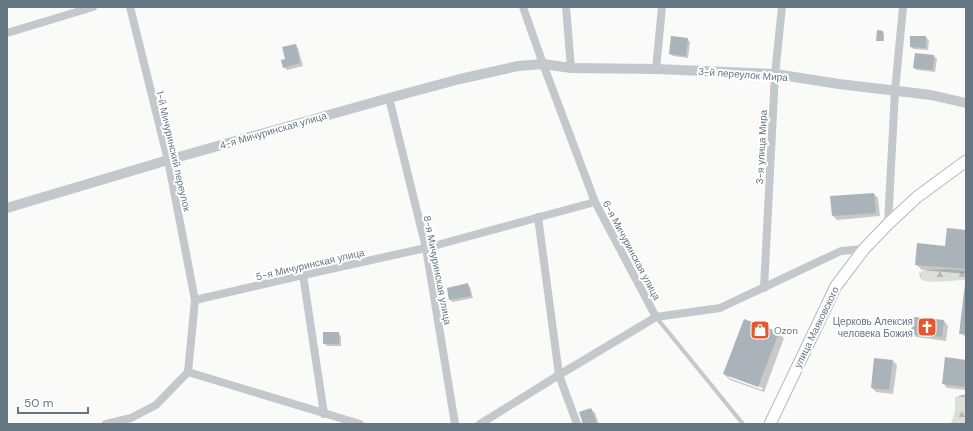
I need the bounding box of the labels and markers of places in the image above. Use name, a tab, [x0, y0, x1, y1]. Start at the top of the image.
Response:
place label: Церковь Алексия человека Божия	[833, 315, 913, 340]
church icon: Церковь Алексия человека Божия	[916, 316, 938, 338]
shop icon: Ozon	[749, 319, 771, 341]
place label: Ozon	[774, 324, 798, 337]

